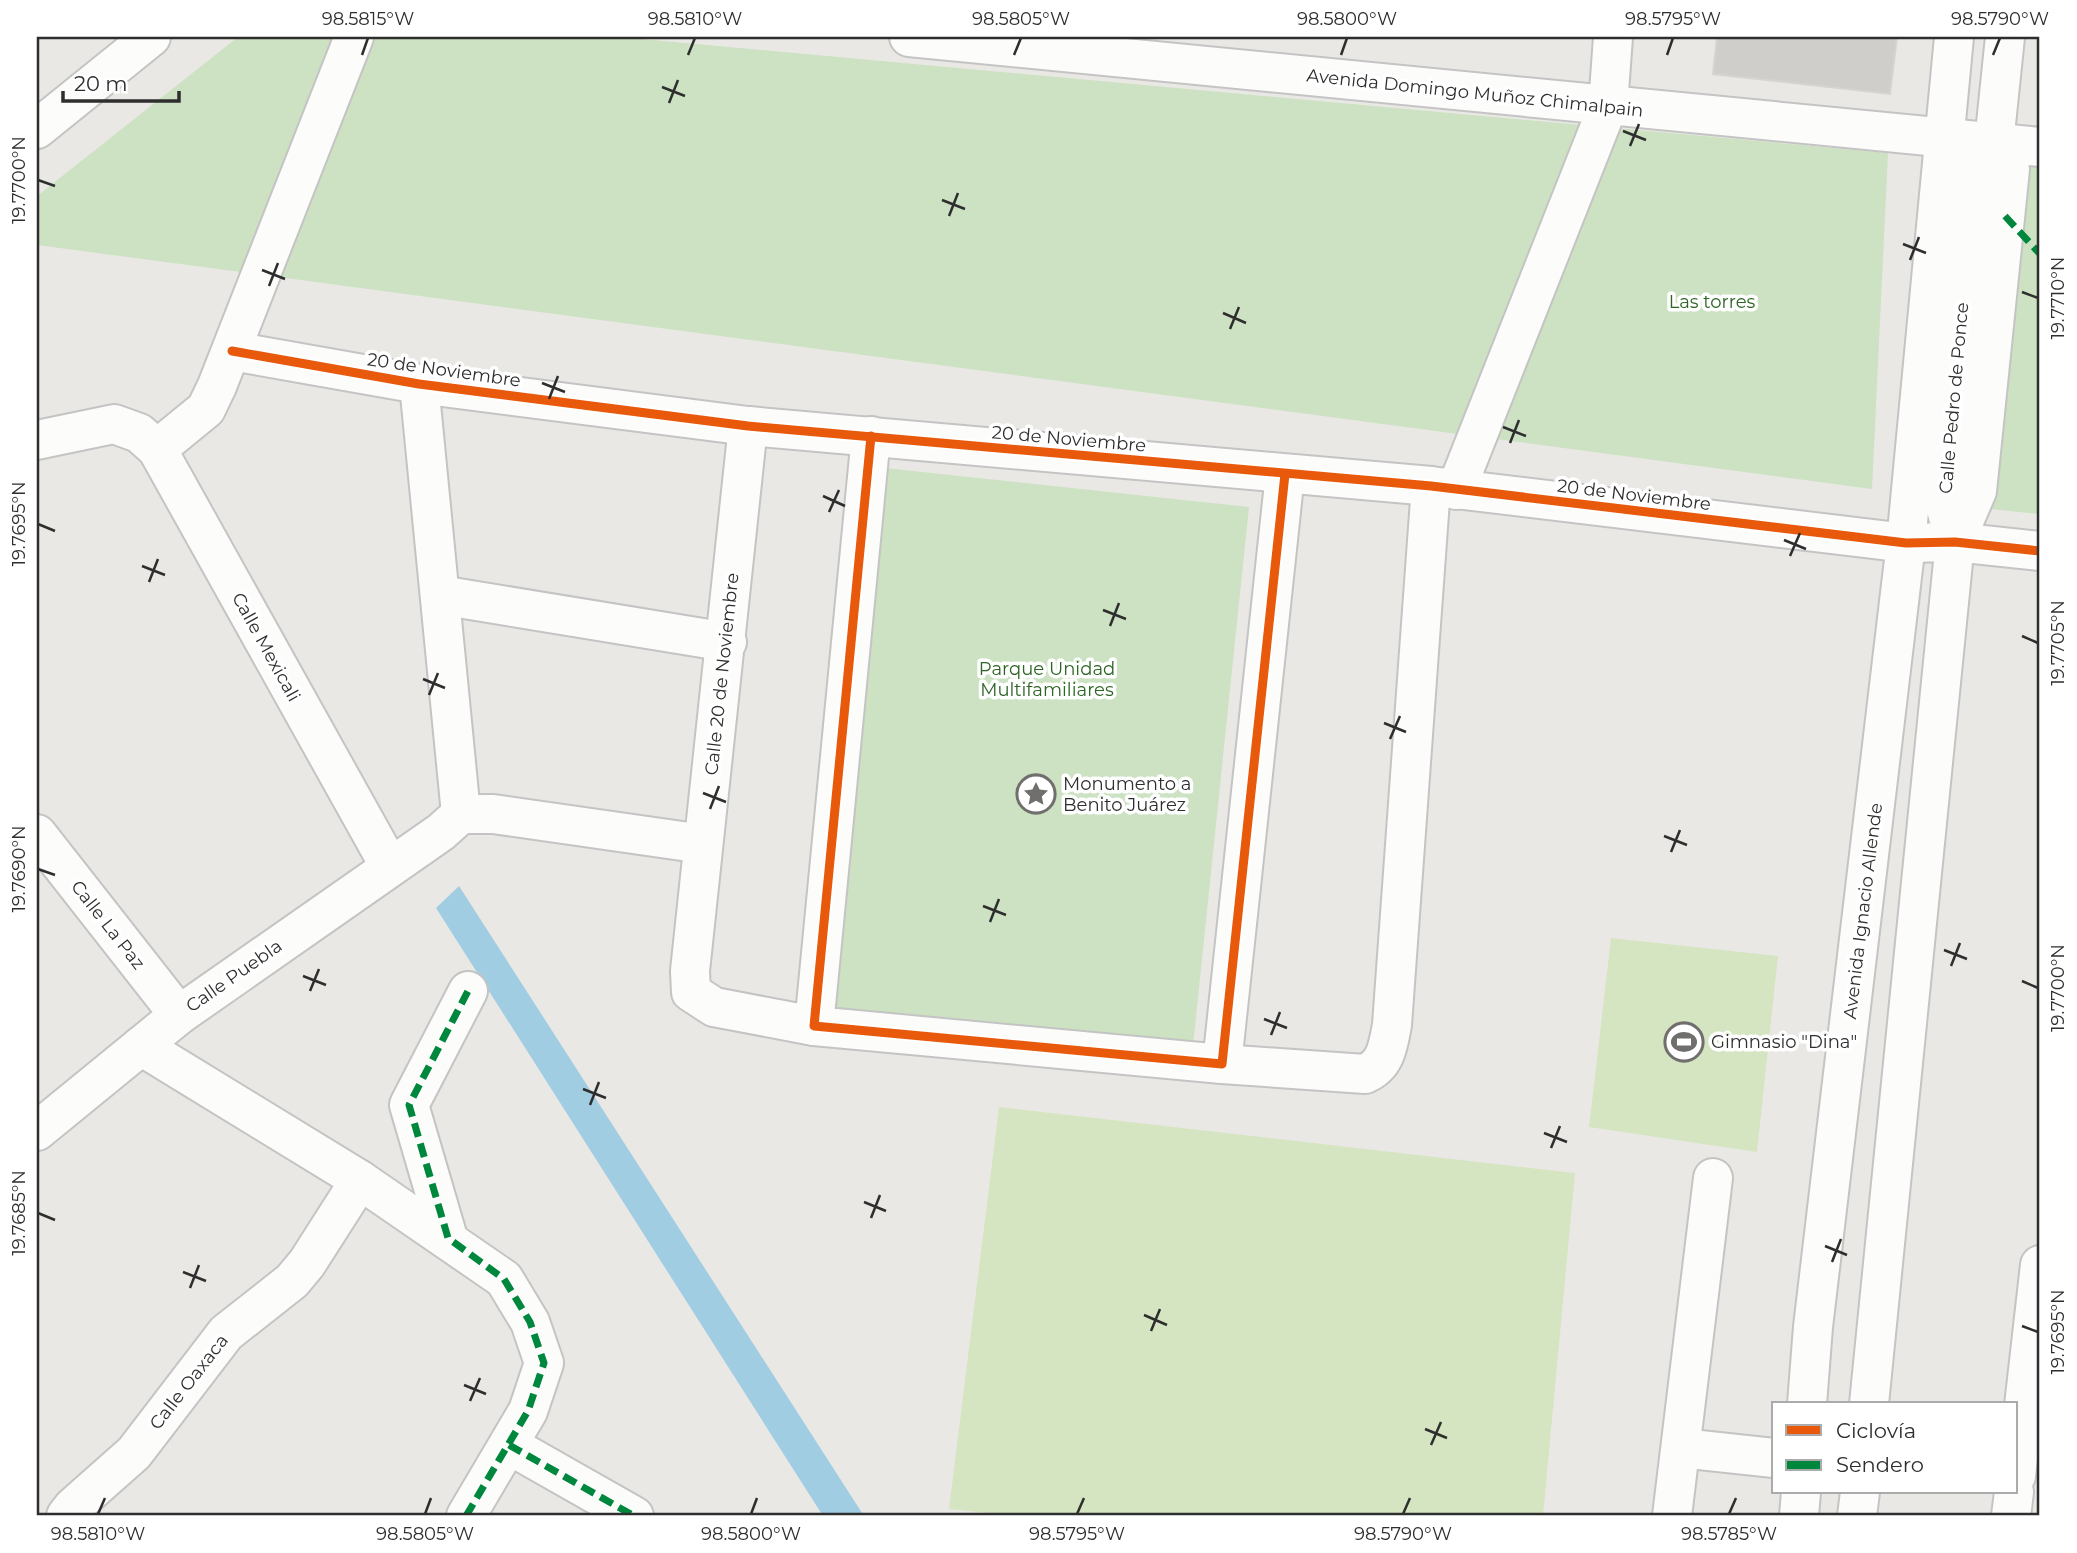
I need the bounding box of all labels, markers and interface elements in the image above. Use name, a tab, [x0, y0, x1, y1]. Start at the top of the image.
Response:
text: 98.5815°W	[322, 8, 414, 30]
text: 98.5810°W	[648, 8, 742, 30]
text: 98.5805°W	[972, 8, 1070, 30]
text: 98.5800°W	[1297, 8, 1397, 30]
text: 98.5795°W	[1625, 8, 1721, 30]
text: 98.5790°W	[1951, 8, 2049, 30]
scale bar	[63, 60, 178, 104]
street label: Avenida Domingo Muñoz Chimalpain	[1306, 64, 1644, 122]
text: 20 m	[74, 71, 128, 96]
text: 19.7700°N	[8, 136, 30, 224]
text: 19.7710°N	[2047, 257, 2069, 339]
park label: Las torres	[1669, 291, 1756, 313]
street label: Calle Pedro de Ponce	[1935, 301, 1973, 495]
street label: 20 de Noviembre	[366, 348, 522, 392]
street label: 20 de Noviembre	[991, 421, 1147, 457]
street label: 20 de Noviembre	[1556, 475, 1712, 515]
text: 19.7695°N	[8, 481, 30, 567]
street label: Calle 20 de Noviembre	[700, 572, 744, 776]
street label: Calle Mexicali	[227, 589, 305, 705]
text: 19.7705°N	[2047, 600, 2069, 686]
park label: Parque Unidad Multifamiliares	[979, 658, 1115, 701]
place icon: Monumento a Benito Juárez	[1015, 773, 1057, 815]
place label: Monumento a Benito Juárez	[1063, 773, 1191, 816]
street label: Avenida Ignacio Allende	[1839, 802, 1887, 1020]
text: 19.7690°N	[8, 825, 30, 913]
street label: Calle La Paz	[66, 876, 150, 974]
street label: Calle Puebla	[182, 935, 286, 1017]
text: 19.7700°N	[2047, 944, 2069, 1032]
sports icon: Gimnasio "Dina"	[1663, 1021, 1705, 1063]
place label: Gimnasio "Dina"	[1711, 1031, 1857, 1053]
text: 19.7685°N	[8, 1170, 30, 1256]
text: 19.7695°N	[2047, 1289, 2069, 1375]
street label: Calle Oaxaca	[145, 1330, 233, 1434]
legend	[1772, 1402, 2018, 1494]
text: Ciclovía	[1836, 1418, 1916, 1443]
text: Sendero	[1836, 1452, 1924, 1477]
text: 98.5810°W	[51, 1523, 145, 1545]
text: 98.5805°W	[376, 1523, 474, 1545]
text: 98.5800°W	[701, 1523, 801, 1545]
text: 98.5795°W	[1029, 1523, 1125, 1545]
text: 98.5790°W	[1354, 1523, 1452, 1545]
text: 98.5785°W	[1681, 1523, 1777, 1545]

